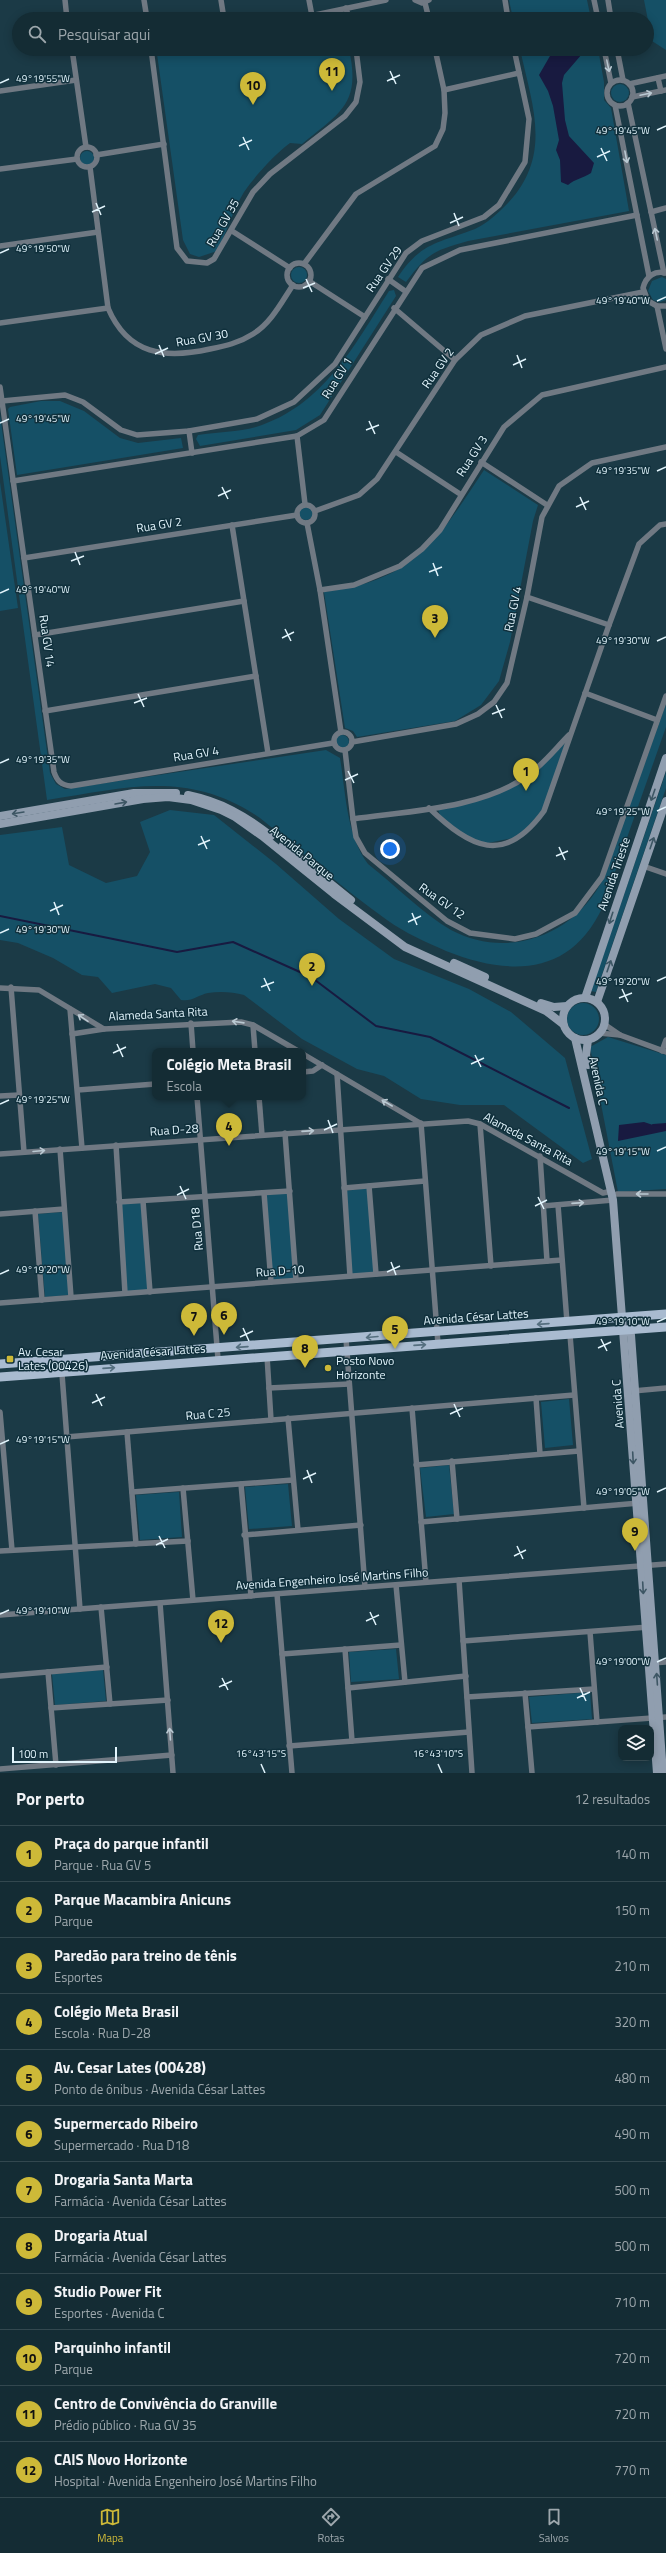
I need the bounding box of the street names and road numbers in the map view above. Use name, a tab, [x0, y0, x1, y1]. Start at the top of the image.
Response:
street label: Rua GV 35	[201, 195, 244, 250]
street label: Rua GV 29	[361, 241, 407, 296]
street label: Rua GV 30	[174, 324, 230, 351]
street label: Rua GV 2	[417, 343, 459, 392]
street label: Rua GV 1	[316, 353, 357, 402]
street label: Rua GV 3	[451, 431, 492, 480]
street label: Rua GV 2	[135, 512, 183, 537]
street label: Rua GV 4	[498, 584, 527, 633]
street label: Rua GV 14	[34, 613, 61, 669]
street label: Rua GV 4	[172, 740, 220, 766]
street label: Avenida Parque	[266, 821, 339, 885]
street label: Avenida Trieste	[592, 834, 635, 913]
street label: Rua GV 12	[415, 878, 469, 923]
street label: Alameda Santa Rita	[108, 1001, 208, 1026]
street label: Avenida C	[584, 1055, 613, 1107]
street label: Alameda Santa Rita	[480, 1107, 576, 1170]
street label: Rua D-28	[149, 1118, 199, 1141]
street label: Rua D18	[185, 1206, 208, 1252]
street label: Rua D-10	[255, 1259, 305, 1282]
street label: Avenida César Lattes	[423, 1303, 530, 1330]
street label: Avenida César Lattes	[100, 1338, 207, 1365]
street label: Avenida C	[606, 1378, 629, 1429]
street label: Rua C 25	[185, 1402, 231, 1425]
street label: Avenida Engenheiro José Martins Filho	[235, 1562, 429, 1595]

